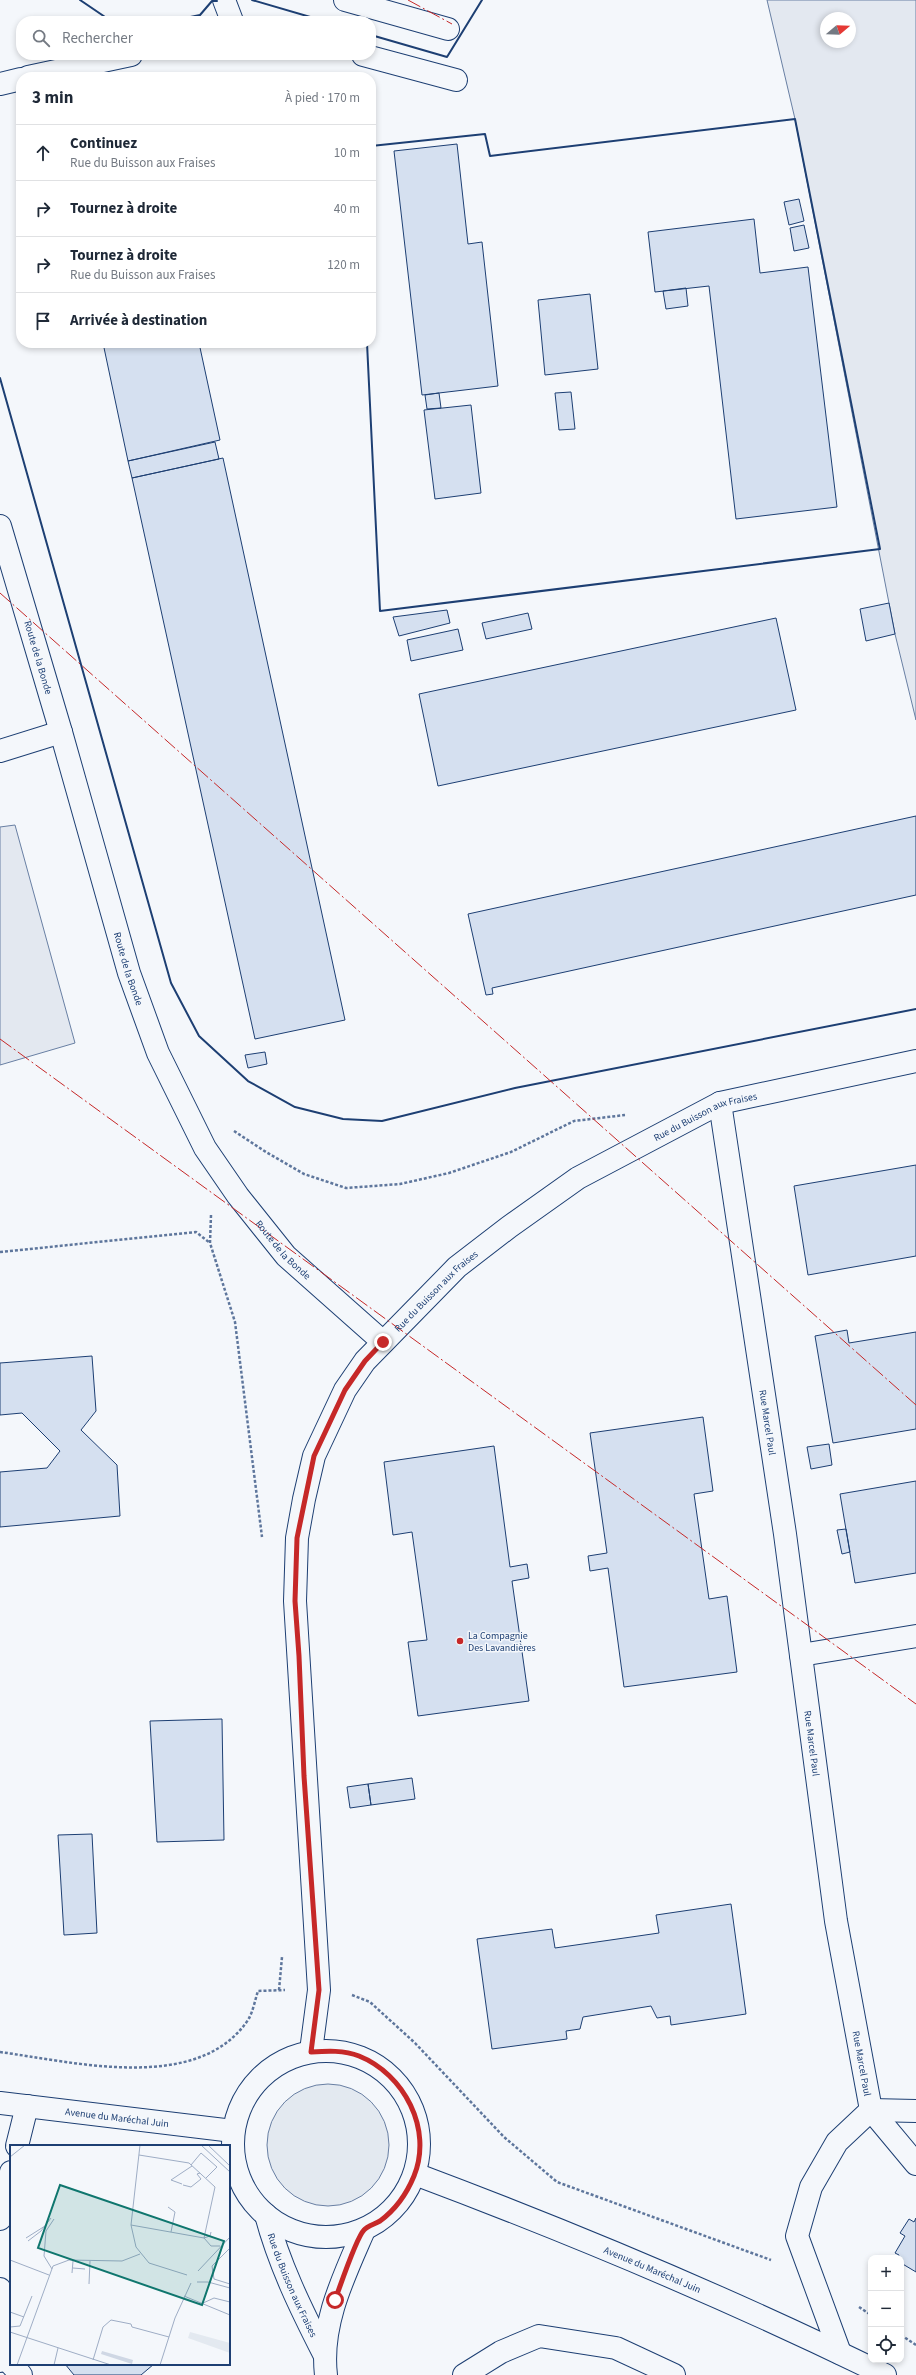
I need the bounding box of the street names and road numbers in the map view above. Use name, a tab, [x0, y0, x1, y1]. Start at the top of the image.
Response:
street label: Route de la Bonde	[20, 619, 55, 696]
street label: Route de la Bonde	[110, 931, 146, 1008]
street label: Rue du Buisson aux Fraises	[651, 1089, 758, 1145]
street label: Route de la Bonde	[252, 1218, 314, 1283]
street label: Rue du Buisson aux Fraises	[391, 1247, 481, 1335]
street label: Rue Marcel Paul	[755, 1389, 779, 1457]
street label: Rue Marcel Paul	[800, 1710, 823, 1778]
street label: Rue Marcel Paul	[848, 2030, 874, 2098]
street label: Avenue du Maréchal Juin	[64, 2105, 170, 2131]
street label: Rue du Buisson aux Fraises	[264, 2231, 320, 2340]
street label: Avenue du Maréchal Juin	[602, 2243, 703, 2297]

